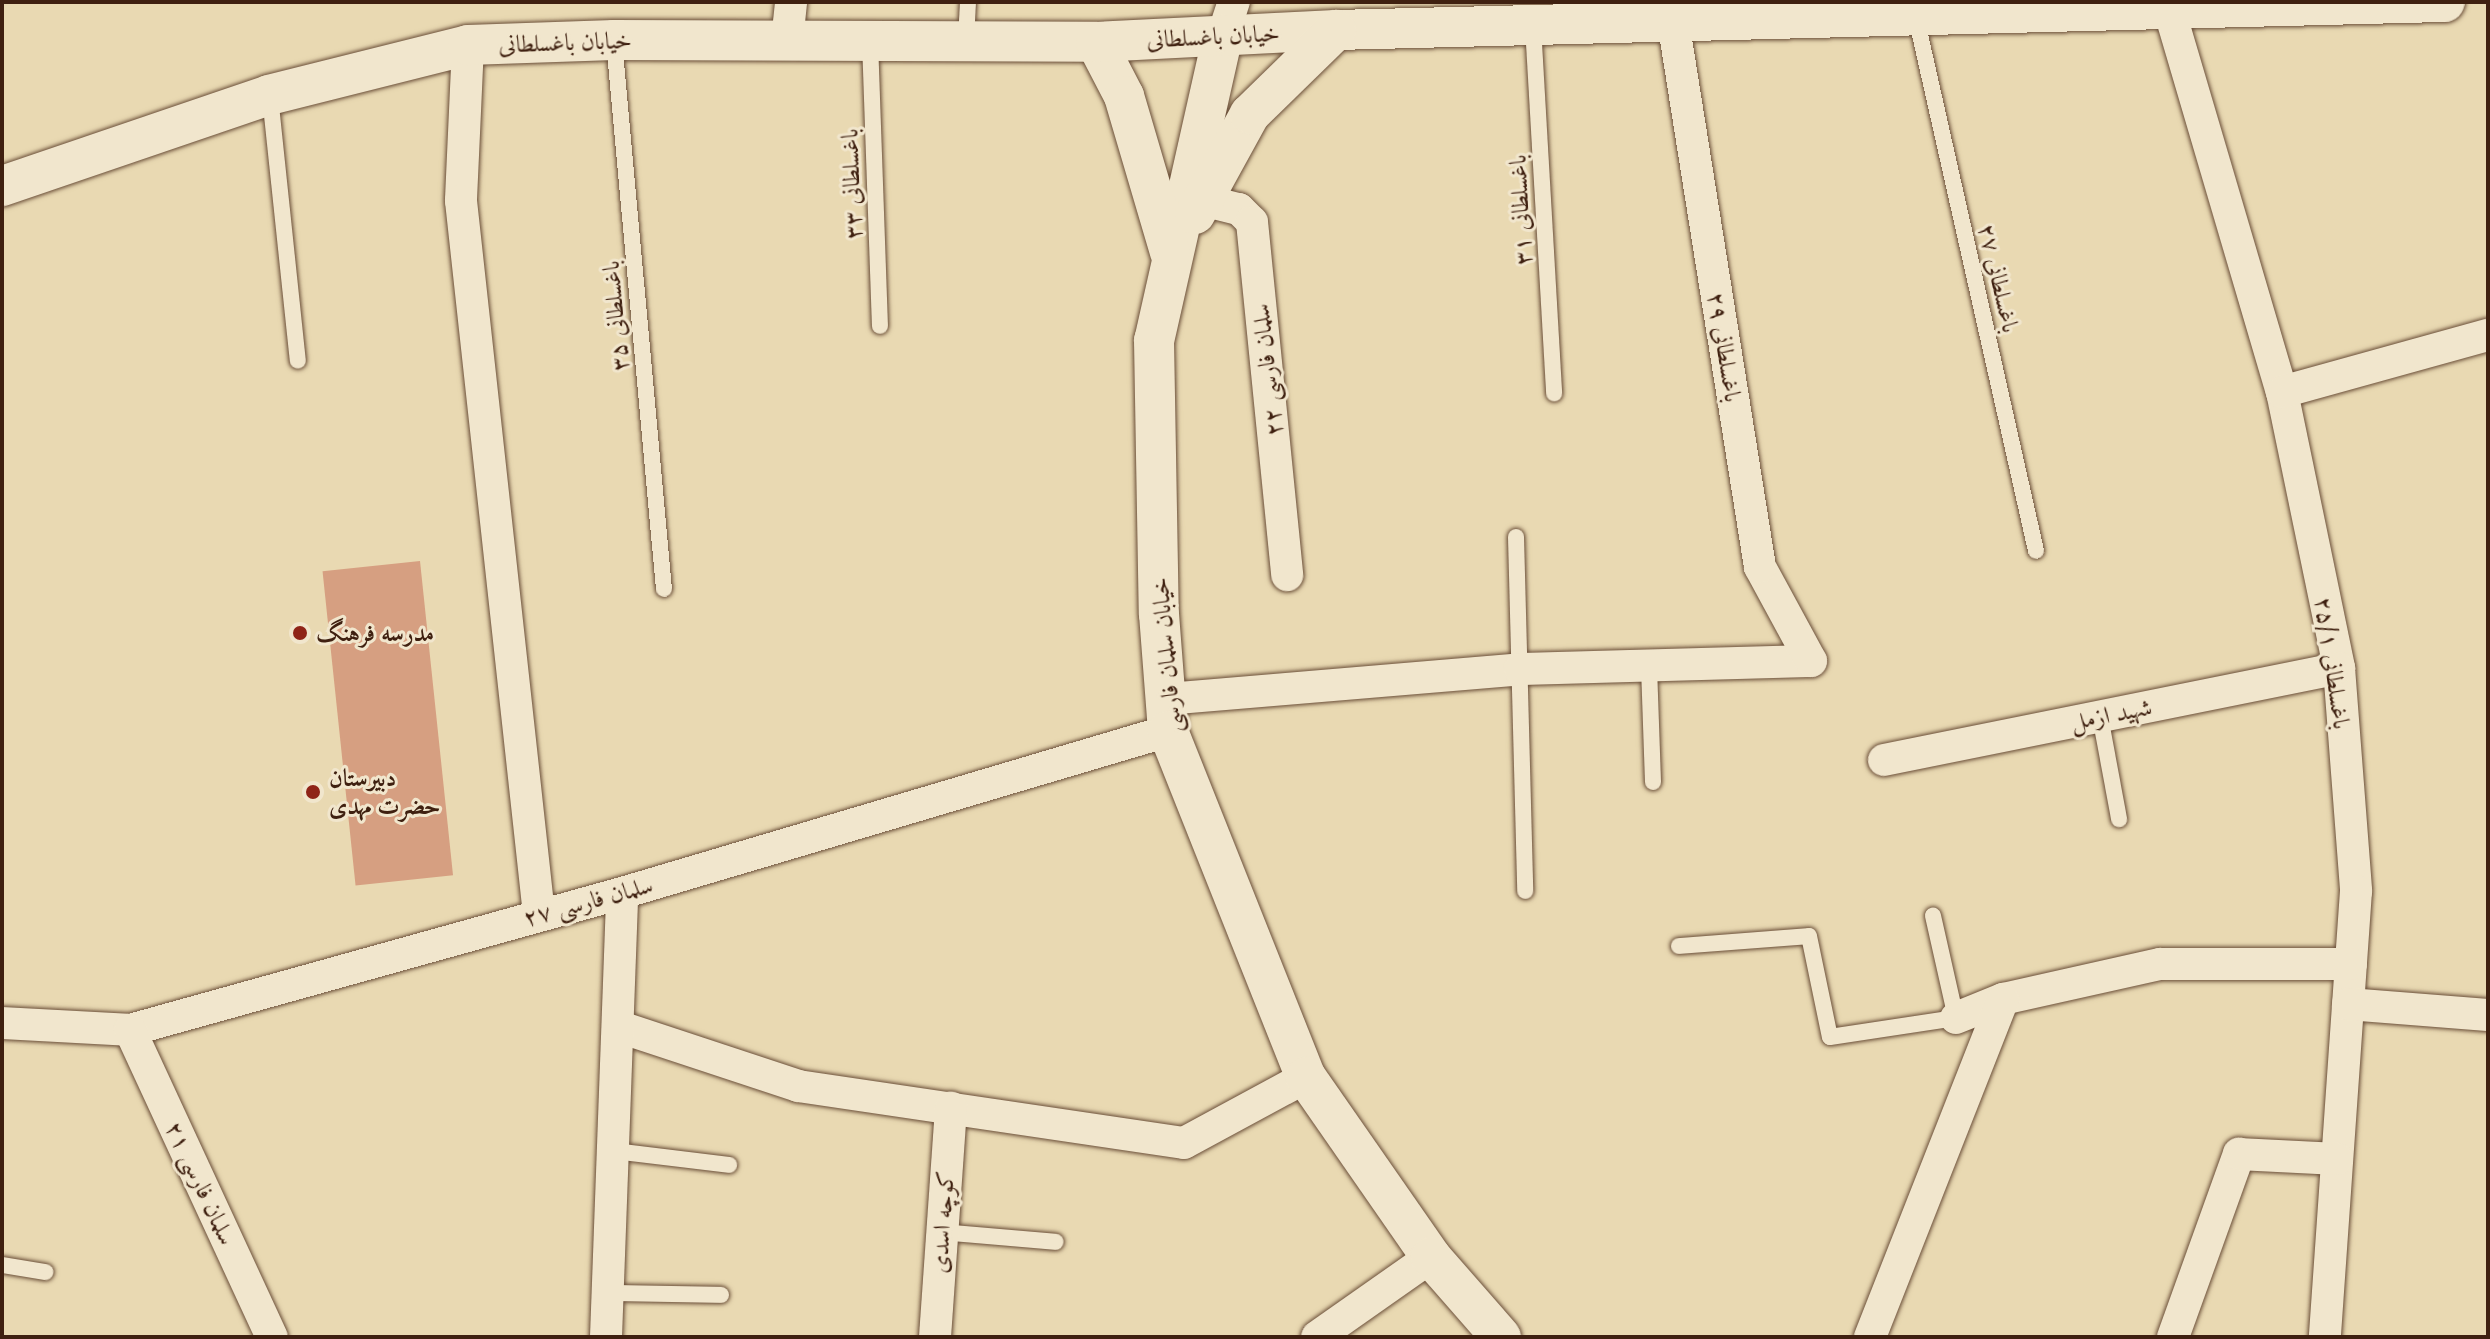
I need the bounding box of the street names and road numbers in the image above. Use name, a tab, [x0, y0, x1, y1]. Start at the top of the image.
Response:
street label: خیابان باغسلطانی	[1146, 18, 1280, 54]
street label: خیابان باغسلطانی	[498, 25, 632, 59]
street label: باغسلطانی ۳۳	[835, 128, 867, 240]
street label: باغسلطانی ۳۱	[1503, 154, 1537, 266]
street label: باغسلطانی ۲۷	[1973, 221, 2025, 335]
street label: باغسلطانی ۳۵	[596, 260, 634, 372]
street label: باغسلطانی ۲۹	[1702, 290, 1748, 404]
street label: سلمان فارسی ۲۲	[1246, 302, 1288, 438]
street label: خیابان سلمان فارسی	[1145, 576, 1187, 734]
street label: باغسلطانی ۲۵/۱	[2309, 595, 2357, 731]
street label: شهید ازمل	[2068, 692, 2154, 736]
street label: سلمان فارسی ۲۷	[520, 870, 656, 932]
street label: سلمان فارسی ۲۱	[160, 1117, 242, 1249]
street label: کوچه اسدی	[924, 1170, 960, 1274]

